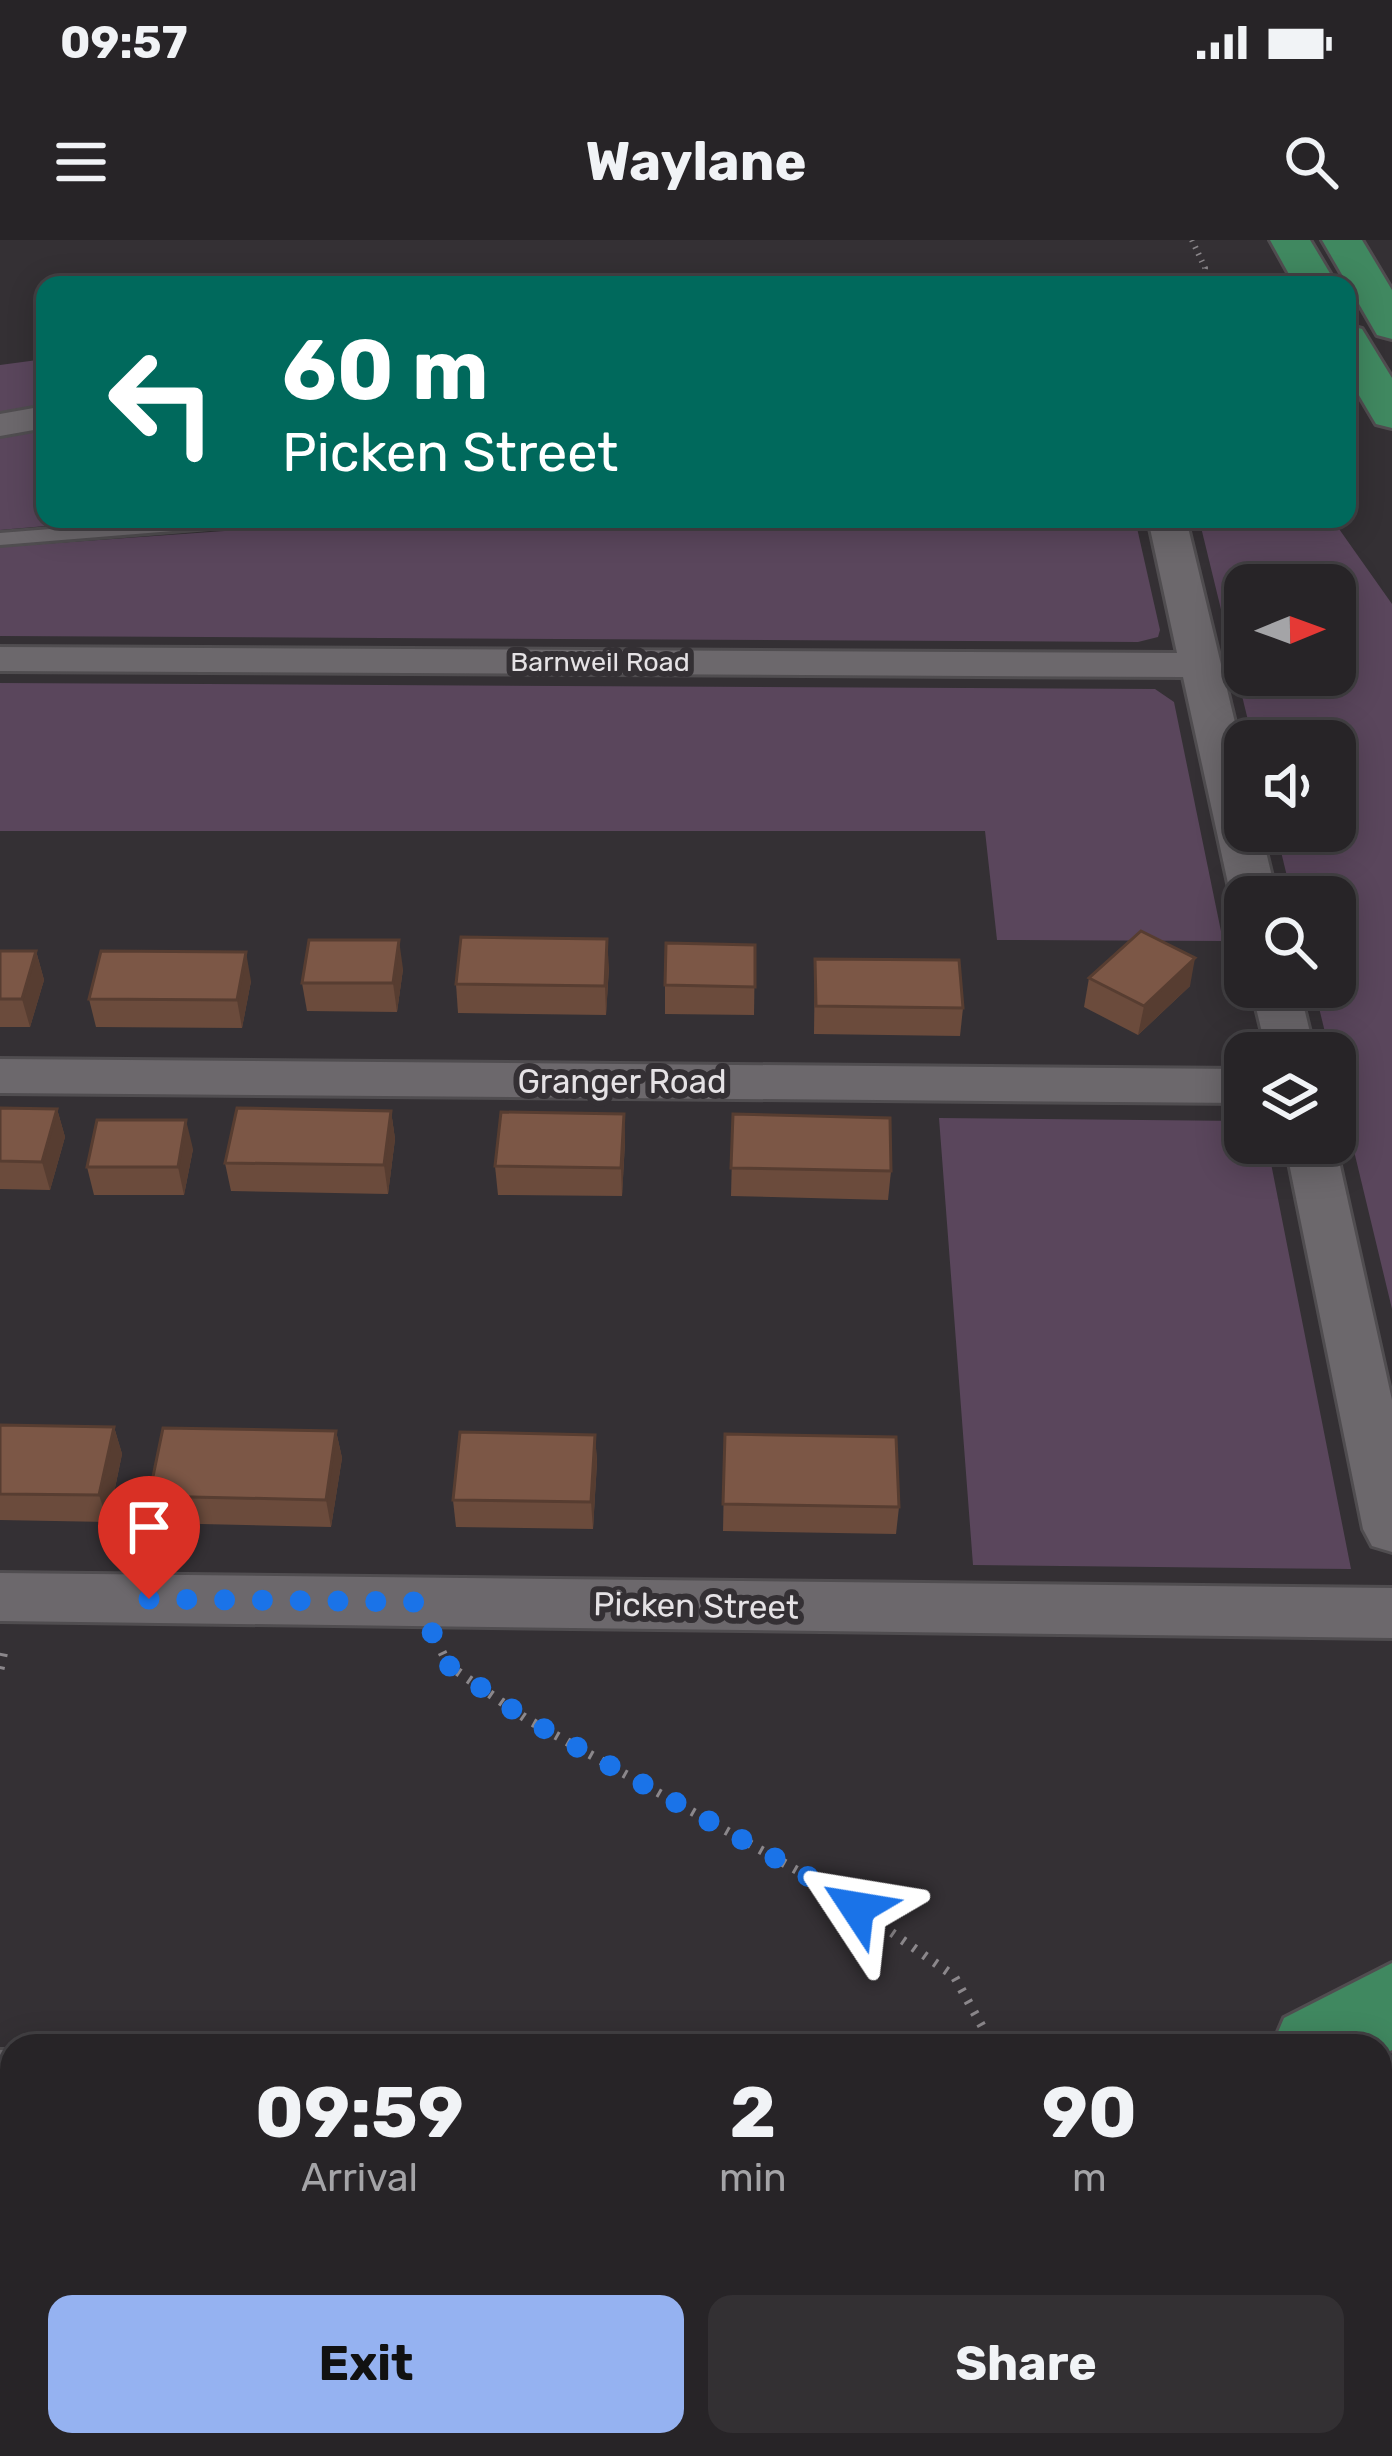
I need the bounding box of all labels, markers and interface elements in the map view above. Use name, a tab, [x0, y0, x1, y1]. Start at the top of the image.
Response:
text: 09:57	[60, 16, 187, 69]
icon: menu	[48, 129, 114, 195]
icon: search	[1278, 129, 1344, 195]
text: Waylane	[585, 130, 807, 194]
text: 60 m	[282, 320, 489, 420]
icon: left	[84, 324, 240, 480]
text: Picken Street	[282, 421, 618, 485]
north arrow	[1224, 564, 1356, 696]
map controls	[1224, 564, 1356, 1164]
street label: Barnweil Road	[510, 646, 690, 678]
button: sound	[1224, 720, 1356, 852]
button: search	[1224, 876, 1356, 1008]
button: layers	[1224, 1032, 1356, 1164]
street label: Granger Road	[517, 1062, 727, 1101]
pin	[98, 1476, 200, 1599]
icon: arrive	[116, 1494, 182, 1560]
street label: Picken Street	[593, 1584, 799, 1627]
position arrow	[794, 1845, 920, 1971]
text: 09:59	[255, 2070, 464, 2155]
text: 2	[729, 2070, 776, 2155]
text: 90	[1042, 2070, 1137, 2155]
text: Arrival	[301, 2155, 418, 2201]
text: min	[719, 2155, 787, 2201]
text: m	[1072, 2155, 1107, 2201]
button: Exit	[48, 2295, 684, 2433]
button: Share	[708, 2295, 1344, 2433]

